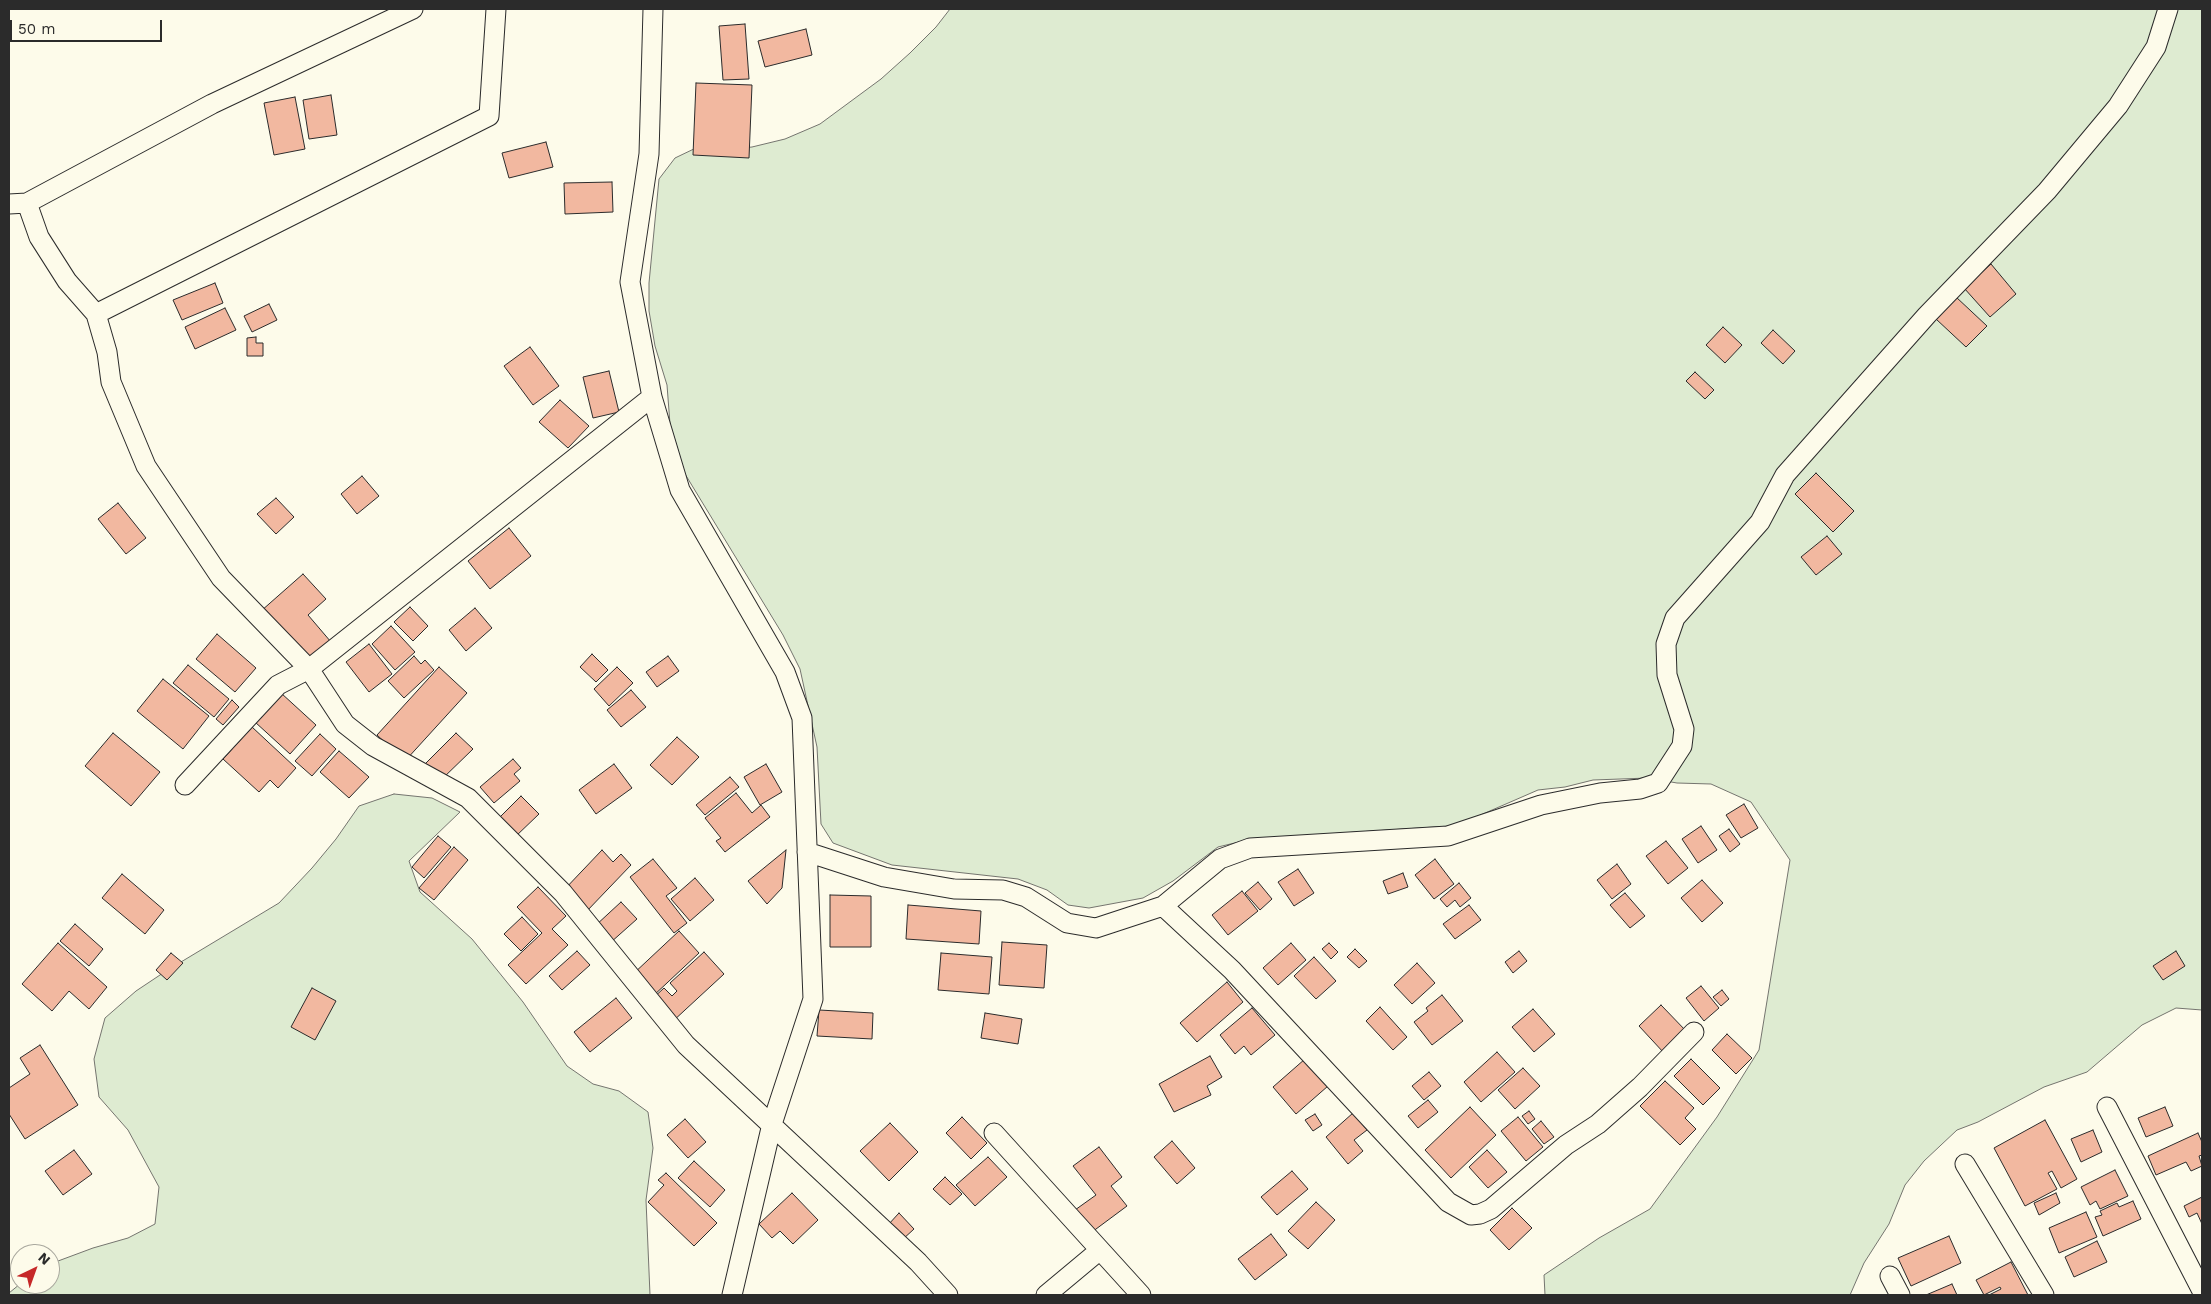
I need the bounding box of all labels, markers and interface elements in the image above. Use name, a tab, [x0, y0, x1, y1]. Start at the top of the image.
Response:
scale bar	[12, 10, 165, 42]
text: 50 m	[18, 20, 55, 38]
north arrow	[10, 1244, 60, 1294]
text: N	[35, 1249, 54, 1268]

